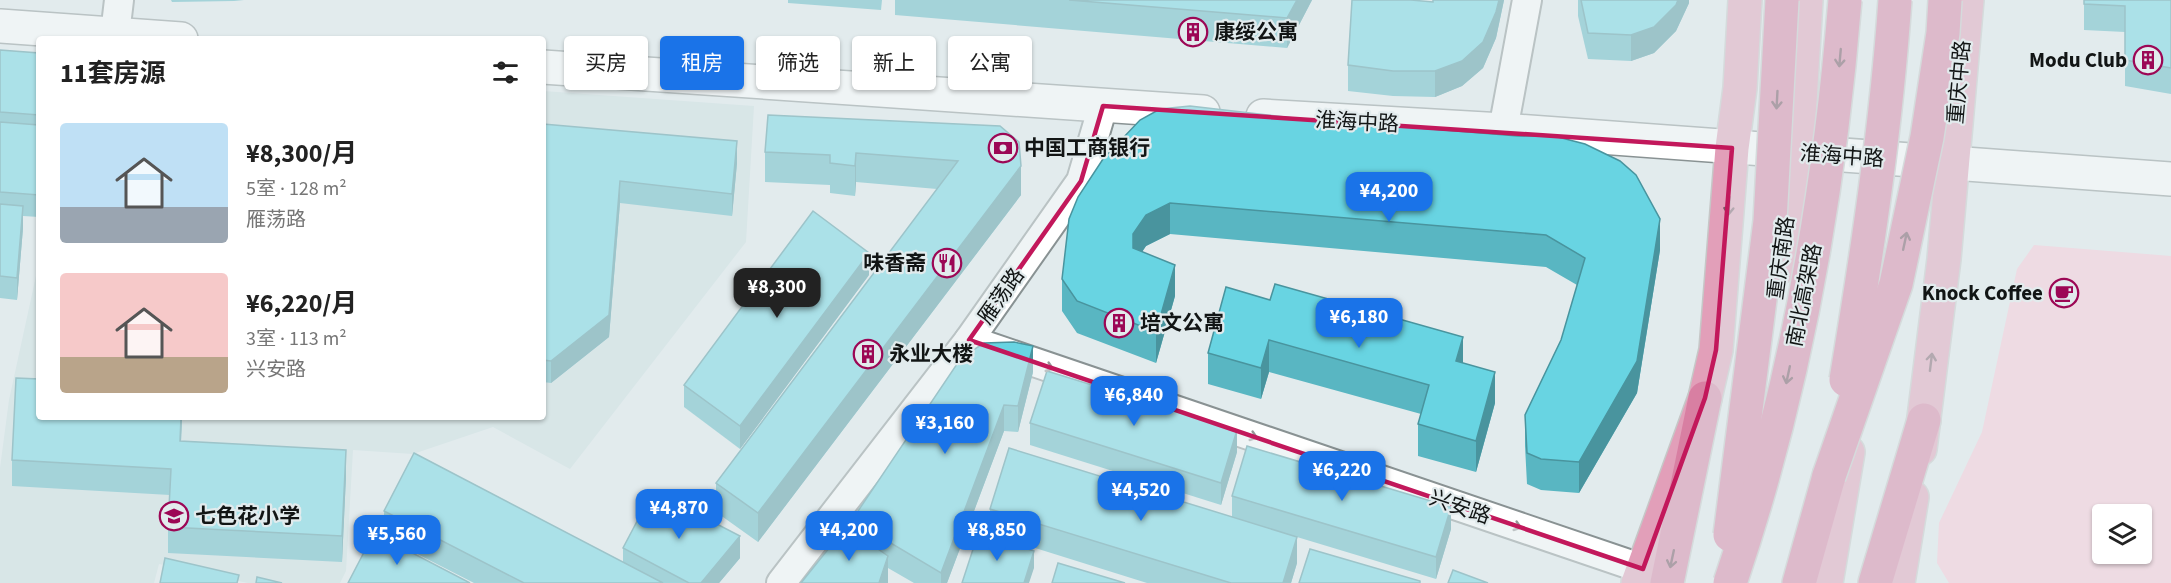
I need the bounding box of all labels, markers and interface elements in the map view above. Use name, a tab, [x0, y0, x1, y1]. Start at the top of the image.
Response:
building icon: 康绥公寓	[1177, 16, 1209, 48]
place label: 康绥公寓	[1214, 17, 1298, 47]
chip: 买房	[564, 36, 648, 90]
chip: 租房	[660, 36, 744, 90]
chip: 筛选	[756, 36, 840, 90]
chip: 新上	[852, 36, 936, 90]
chip: 公寓	[948, 36, 1032, 90]
street label: 重庆中路	[1940, 39, 1978, 125]
building icon: Modu Club	[2132, 44, 2164, 76]
place label: Modu Club	[2029, 45, 2127, 75]
one-way arrow	[1834, 48, 1845, 68]
text: 11套房源	[60, 55, 165, 92]
icon: filters	[489, 56, 522, 89]
one-way arrow	[1771, 90, 1782, 110]
street label: 淮海中路	[1314, 105, 1400, 139]
bank icon: 中国工商银行	[987, 132, 1019, 164]
place label: 中国工商银行	[1024, 133, 1150, 163]
text: ¥8,300/月	[246, 135, 357, 172]
street label: 淮海中路	[1799, 138, 1885, 174]
icon: home	[108, 147, 180, 219]
pin: ¥4,200	[1340, 172, 1438, 223]
text: 5室 · 128 m²	[246, 175, 347, 203]
text: ¥4,200	[1360, 177, 1418, 205]
one-way arrow	[1724, 196, 1735, 216]
text: 雁荡路	[246, 206, 306, 234]
street label: 重庆南路	[1760, 214, 1802, 302]
one-way arrow	[1900, 231, 1911, 251]
street label: 南北高架路	[1779, 241, 1829, 349]
restaurant icon: 味香斋	[931, 247, 963, 279]
place label: 味香斋	[863, 248, 926, 278]
street label: 雁荡路	[971, 262, 1031, 330]
pin: ¥8,300	[728, 268, 826, 319]
text: ¥8,300	[748, 273, 806, 301]
cafe icon: Knock Coffee	[2048, 277, 2080, 309]
place label: Knock Coffee	[1922, 278, 2043, 308]
text: ¥6,220/月	[246, 285, 357, 322]
icon: home	[108, 297, 180, 369]
pin: ¥6,180	[1310, 298, 1408, 349]
text: ¥6,180	[1330, 303, 1388, 331]
building icon: 培文公寓	[1103, 307, 1135, 339]
place label: 培文公寓	[1140, 308, 1224, 338]
text: 3室 · 113 m²	[246, 325, 347, 353]
building icon: 永业大楼	[852, 338, 884, 370]
place label: 永业大楼	[889, 339, 973, 369]
one-way arrow	[1926, 353, 1937, 373]
text: 兴安路	[246, 356, 306, 384]
one-way arrow	[1035, 361, 1054, 372]
one-way arrow	[1782, 365, 1793, 384]
pin: ¥6,840	[1085, 376, 1183, 427]
text: ¥6,840	[1105, 381, 1163, 409]
pin: ¥3,160	[896, 404, 994, 455]
text: ¥3,160	[916, 409, 974, 437]
one-way arrow	[1239, 431, 1258, 442]
pin: ¥6,220	[1293, 451, 1391, 502]
text: ¥6,220	[1313, 456, 1371, 484]
pin: ¥4,520	[1092, 471, 1190, 522]
text: ¥4,520	[1112, 476, 1170, 504]
street label: 兴安路	[1425, 483, 1495, 531]
pin: ¥4,870	[630, 489, 728, 540]
text: ¥4,870	[650, 494, 708, 522]
school or university icon: 七色花小学	[158, 500, 190, 532]
place label: 七色花小学	[195, 501, 300, 531]
map controls	[2092, 504, 2152, 564]
button: layers	[2092, 504, 2152, 564]
pin: ¥4,200	[800, 511, 898, 562]
pin: ¥8,850	[948, 511, 1046, 562]
pin: ¥5,560	[348, 515, 446, 566]
text: ¥4,200	[820, 516, 878, 544]
text: ¥8,850	[968, 516, 1026, 544]
text: ¥5,560	[368, 520, 426, 548]
one-way arrow	[1503, 520, 1522, 531]
one-way arrow	[1666, 548, 1677, 568]

